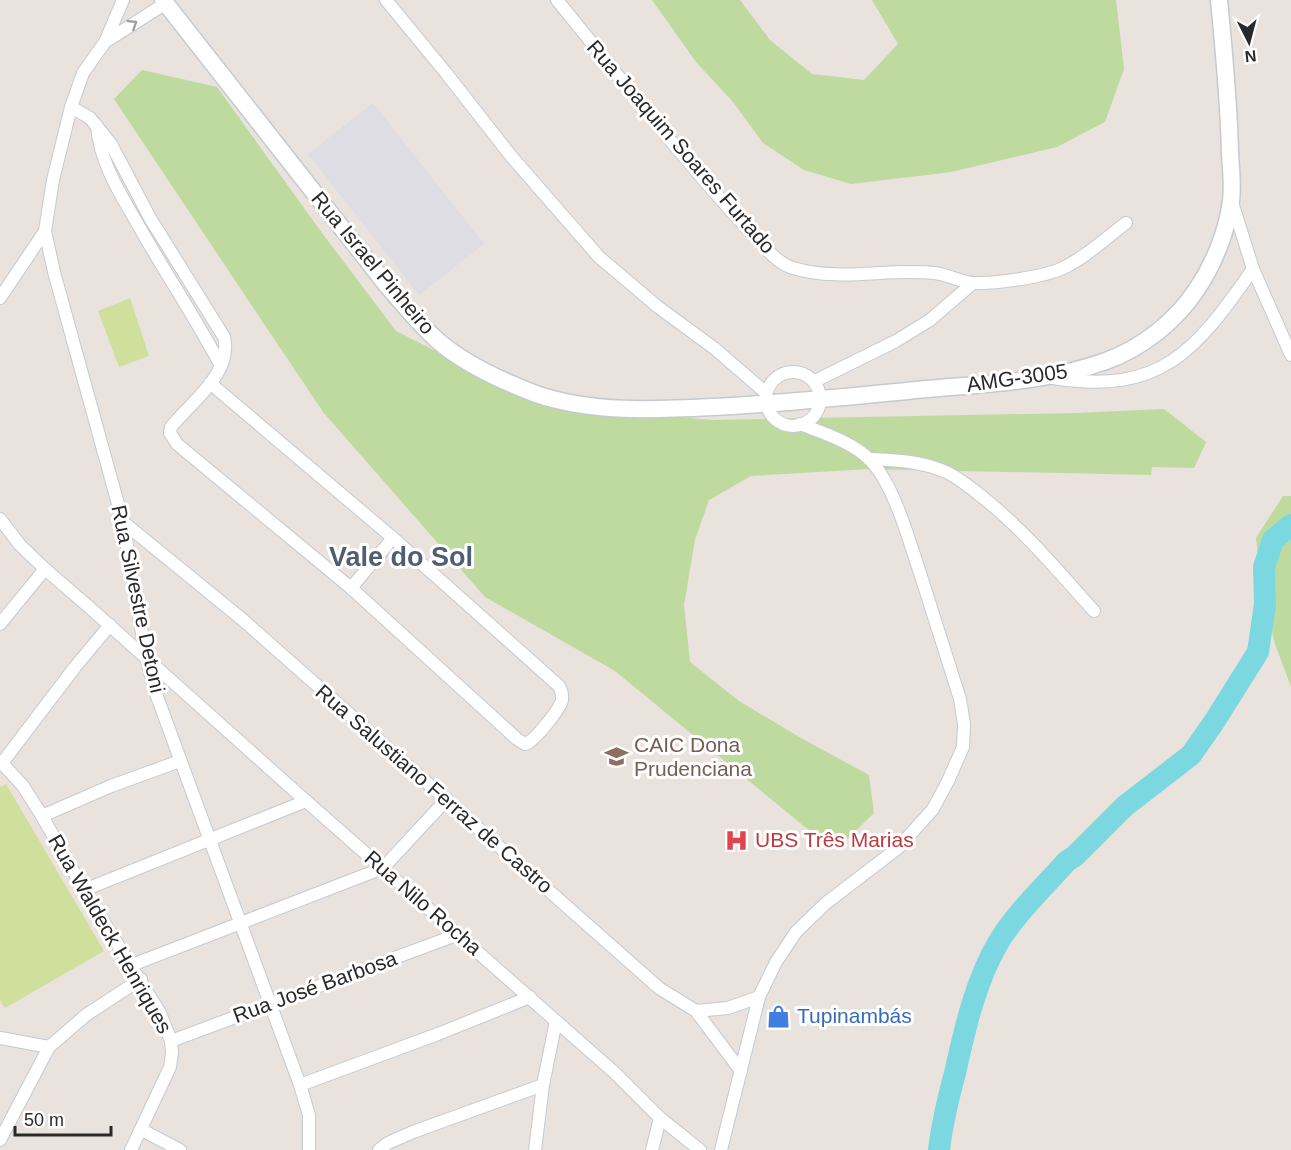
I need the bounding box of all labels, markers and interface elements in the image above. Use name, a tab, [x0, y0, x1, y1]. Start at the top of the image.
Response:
north arrow	[1219, 12, 1279, 72]
one-way arrow	[127, 20, 137, 32]
street label: Rua Joaquim Soares Furtado	[583, 36, 780, 258]
text: N	[1244, 47, 1257, 65]
street label: Rua Israel Pinheiro	[307, 187, 440, 338]
street label: AMG-3005	[965, 359, 1069, 396]
street label: Rua Silvestre Detoni	[107, 503, 170, 695]
district label: Vale do Sol	[329, 542, 473, 572]
street label: Rua Salustiano Ferraz de Castro	[311, 680, 557, 898]
place label: CAIC Dona Prudenciana	[634, 733, 752, 780]
school or university icon: CAIC Dona Prudenciana	[603, 744, 629, 770]
hospital icon: UBS Três Marias	[724, 827, 750, 853]
place label: UBS Três Marias	[755, 828, 914, 851]
street label: Rua Waldeck Henriques	[44, 830, 177, 1037]
street label: Rua Nilo Rocha	[360, 846, 487, 960]
street label: Rua José Barbosa	[230, 946, 400, 1027]
shop icon: Tupinambás	[766, 1003, 792, 1029]
place label: Tupinambás	[797, 1004, 912, 1027]
scale bar	[15, 1099, 111, 1137]
text: 50 m	[24, 1110, 64, 1130]

